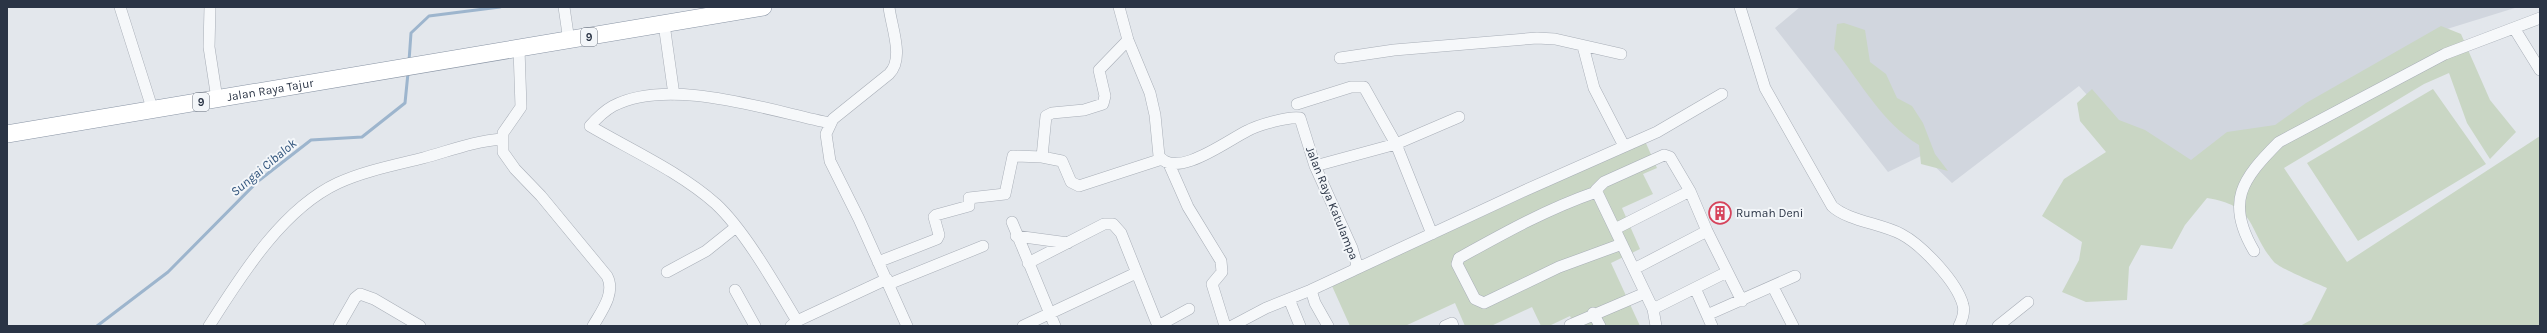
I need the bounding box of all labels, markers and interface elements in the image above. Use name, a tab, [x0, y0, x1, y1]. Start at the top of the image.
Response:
road number: 9	[581, 28, 597, 46]
street label: Jalan Raya Tajur	[226, 76, 315, 104]
road number: 9	[193, 93, 209, 111]
water label: Sungai Cibalok	[227, 135, 299, 199]
street label: Jalan Raya Katulampa	[1303, 144, 1361, 262]
building icon: Rumah Deni	[1707, 200, 1733, 226]
place label: Rumah Deni	[1736, 206, 1803, 220]

